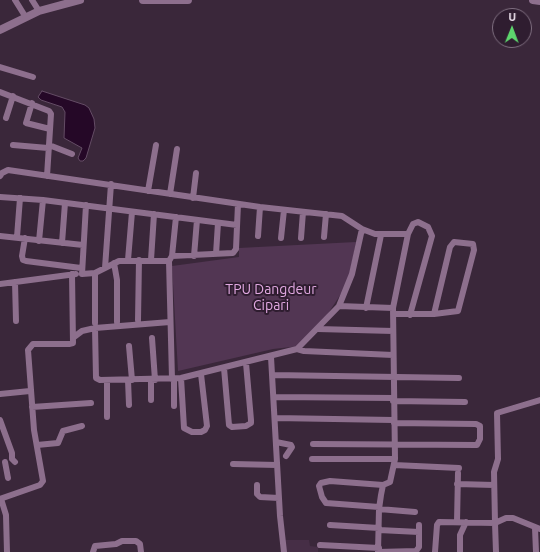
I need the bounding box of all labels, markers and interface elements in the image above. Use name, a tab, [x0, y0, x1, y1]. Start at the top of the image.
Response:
north arrow	[492, 8, 532, 48]
text: U	[508, 11, 516, 23]
park label: TPU Dangdeur Cipari	[225, 281, 317, 314]

